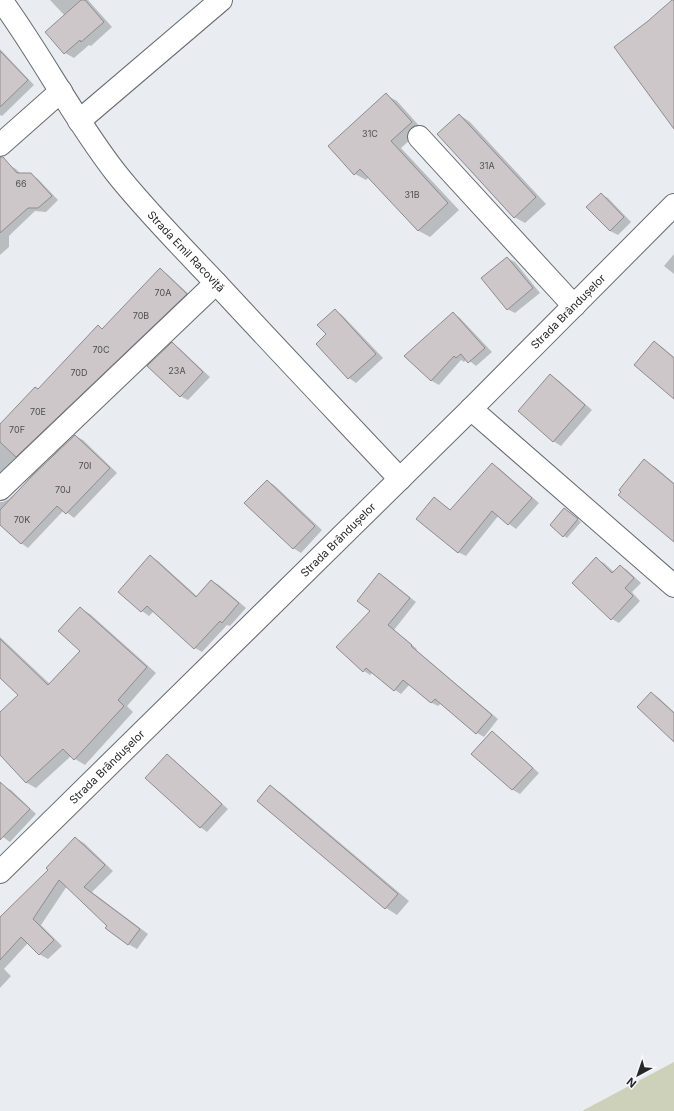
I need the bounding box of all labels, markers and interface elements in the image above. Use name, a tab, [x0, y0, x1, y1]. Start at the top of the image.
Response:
house number: 31C	[362, 128, 378, 139]
house number: 31A	[479, 160, 495, 171]
house number: 66	[15, 178, 27, 189]
house number: 31B	[404, 189, 420, 200]
street label: Strada Emil Racoviță	[145, 208, 228, 295]
street label: Strada Brândușelor	[528, 271, 608, 352]
house number: 70A	[155, 287, 171, 298]
house number: 70B	[133, 310, 149, 321]
house number: 70C	[92, 344, 110, 355]
house number: 23A	[168, 365, 186, 376]
house number: 70D	[70, 367, 88, 378]
house number: 70E	[30, 406, 46, 417]
house number: 70F	[9, 424, 25, 435]
house number: 70I	[78, 460, 92, 471]
house number: 70J	[55, 484, 71, 495]
street label: Strada Brândușelor	[297, 500, 379, 580]
house number: 70K	[14, 514, 30, 525]
street label: Strada Brândușelor	[66, 727, 148, 807]
north arrow	[618, 1055, 658, 1095]
text: N	[624, 1075, 639, 1091]

